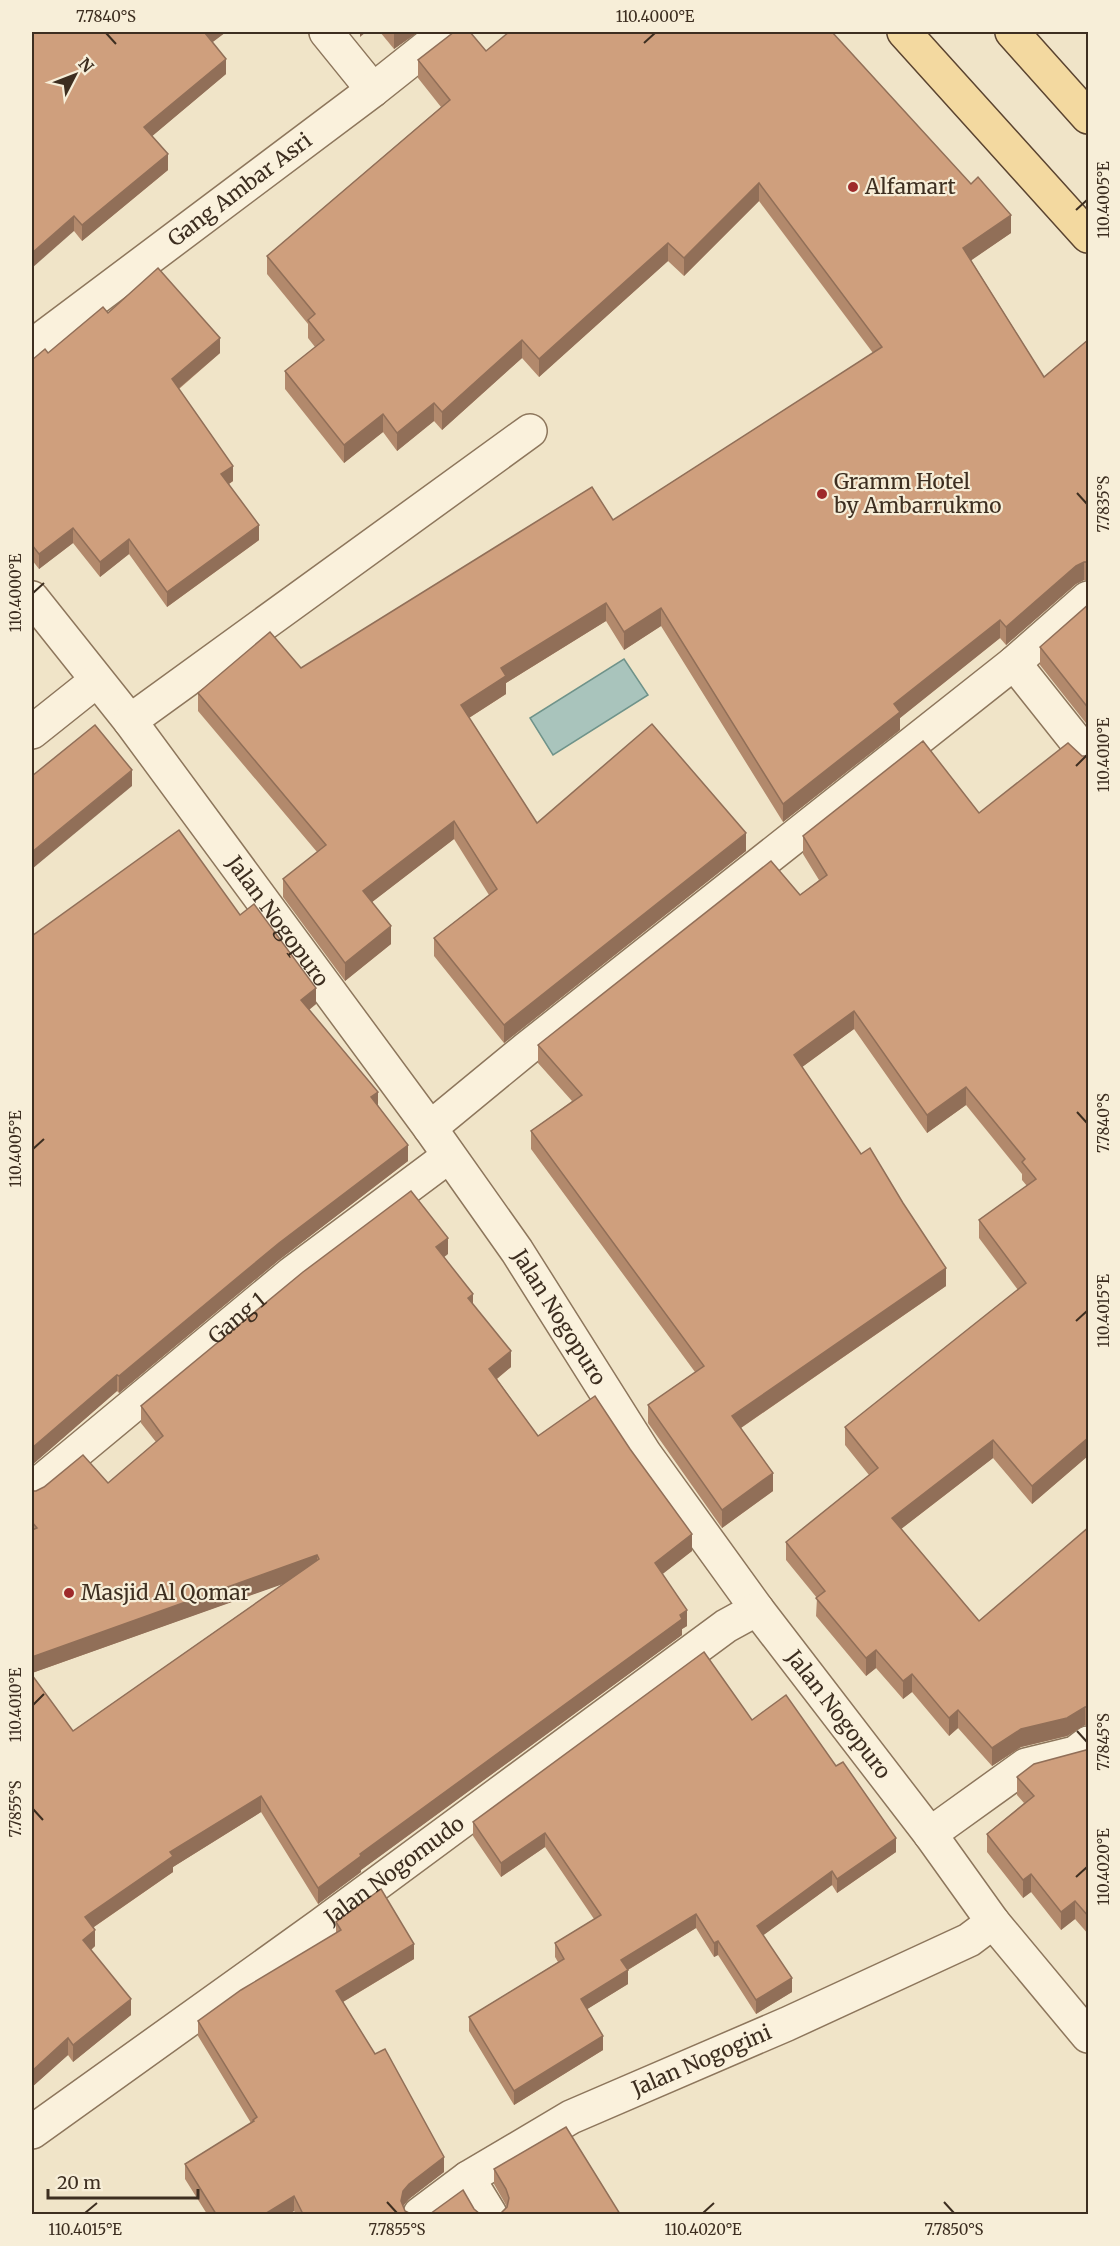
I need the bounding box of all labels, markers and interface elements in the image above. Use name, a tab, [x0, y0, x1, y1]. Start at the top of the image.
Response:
text: 7.7840°S	[76, 7, 136, 26]
text: 110.4000°E	[616, 7, 695, 26]
north arrow	[45, 45, 105, 105]
text: N	[74, 54, 98, 77]
street label: Gang Ambar Asri	[162, 127, 317, 252]
text: 110.4005°E	[1094, 161, 1113, 239]
place label: Alfamart	[864, 173, 956, 200]
marker: Alfamart	[846, 180, 860, 194]
place label: Gramm Hotel by Ambarrukmo	[833, 468, 1002, 519]
text: 7.7835°S	[1094, 475, 1113, 533]
marker: Gramm Hotel by Ambarrukmo	[815, 487, 829, 501]
text: 110.4000°E	[6, 553, 25, 632]
text: 110.4010°E	[1094, 717, 1113, 792]
street label: Jalan Nogopuro	[220, 849, 335, 992]
text: 7.7840°S	[1094, 1093, 1113, 1153]
text: 110.4005°E	[6, 1110, 25, 1188]
street label: Jalan Nogopuro	[506, 1243, 612, 1390]
text: 110.4015°E	[1094, 1274, 1113, 1348]
street label: Gang 1	[203, 1286, 272, 1350]
place label: Masjid Al Qomar	[81, 1579, 250, 1606]
marker: Masjid Al Qomar	[62, 1586, 76, 1600]
street label: Jalan Nogopuro	[780, 1644, 897, 1784]
text: 110.4010°E	[6, 1667, 25, 1742]
text: 7.7845°S	[1094, 1713, 1113, 1771]
text: 7.7855°S	[6, 1780, 25, 1838]
street label: Jalan Nogomudo	[318, 1810, 470, 1931]
text: 110.4020°E	[1094, 1828, 1113, 1905]
street label: Jalan Nogogini	[627, 2018, 775, 2103]
scale bar	[48, 2162, 198, 2200]
text: 20 m	[57, 2171, 101, 2194]
text: 110.4015°E	[48, 2220, 122, 2239]
text: 7.7855°S	[368, 2220, 426, 2239]
text: 110.4020°E	[665, 2220, 742, 2239]
text: 7.7850°S	[925, 2220, 984, 2239]

